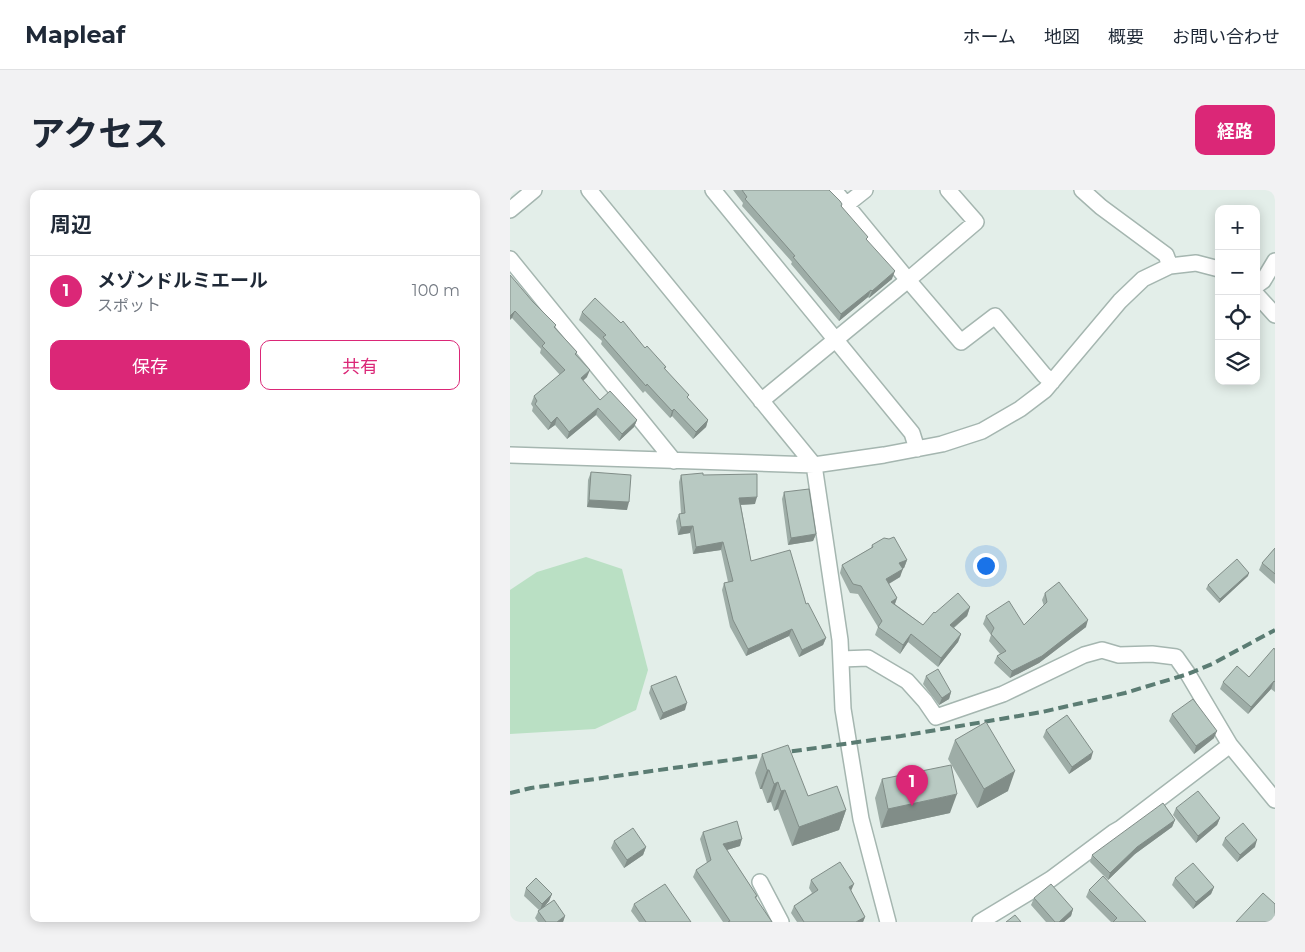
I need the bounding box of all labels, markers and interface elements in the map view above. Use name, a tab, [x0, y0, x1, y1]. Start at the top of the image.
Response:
text: Mapleaf	[25, 20, 125, 49]
text: ホーム	[963, 26, 1016, 48]
text: 地図	[1044, 26, 1080, 48]
text: 概要	[1108, 26, 1144, 48]
text: お問い合わせ	[1172, 26, 1280, 48]
button: 経路	[1195, 105, 1275, 155]
text: アクセス	[30, 112, 168, 155]
map controls	[1215, 205, 1260, 385]
button: +	[1215, 205, 1260, 250]
text: 周辺	[50, 212, 92, 237]
button: −	[1215, 250, 1260, 295]
text: メゾンドルミエール	[97, 269, 268, 292]
text: 1	[63, 281, 69, 300]
text: 100 m	[412, 281, 460, 300]
button: locate	[1215, 295, 1260, 340]
text: スポット	[97, 296, 161, 315]
button: 保存	[50, 340, 250, 390]
button: 共有	[260, 340, 460, 390]
button: layers	[1215, 340, 1260, 385]
your location	[973, 553, 999, 579]
pin: 1	[896, 765, 928, 806]

